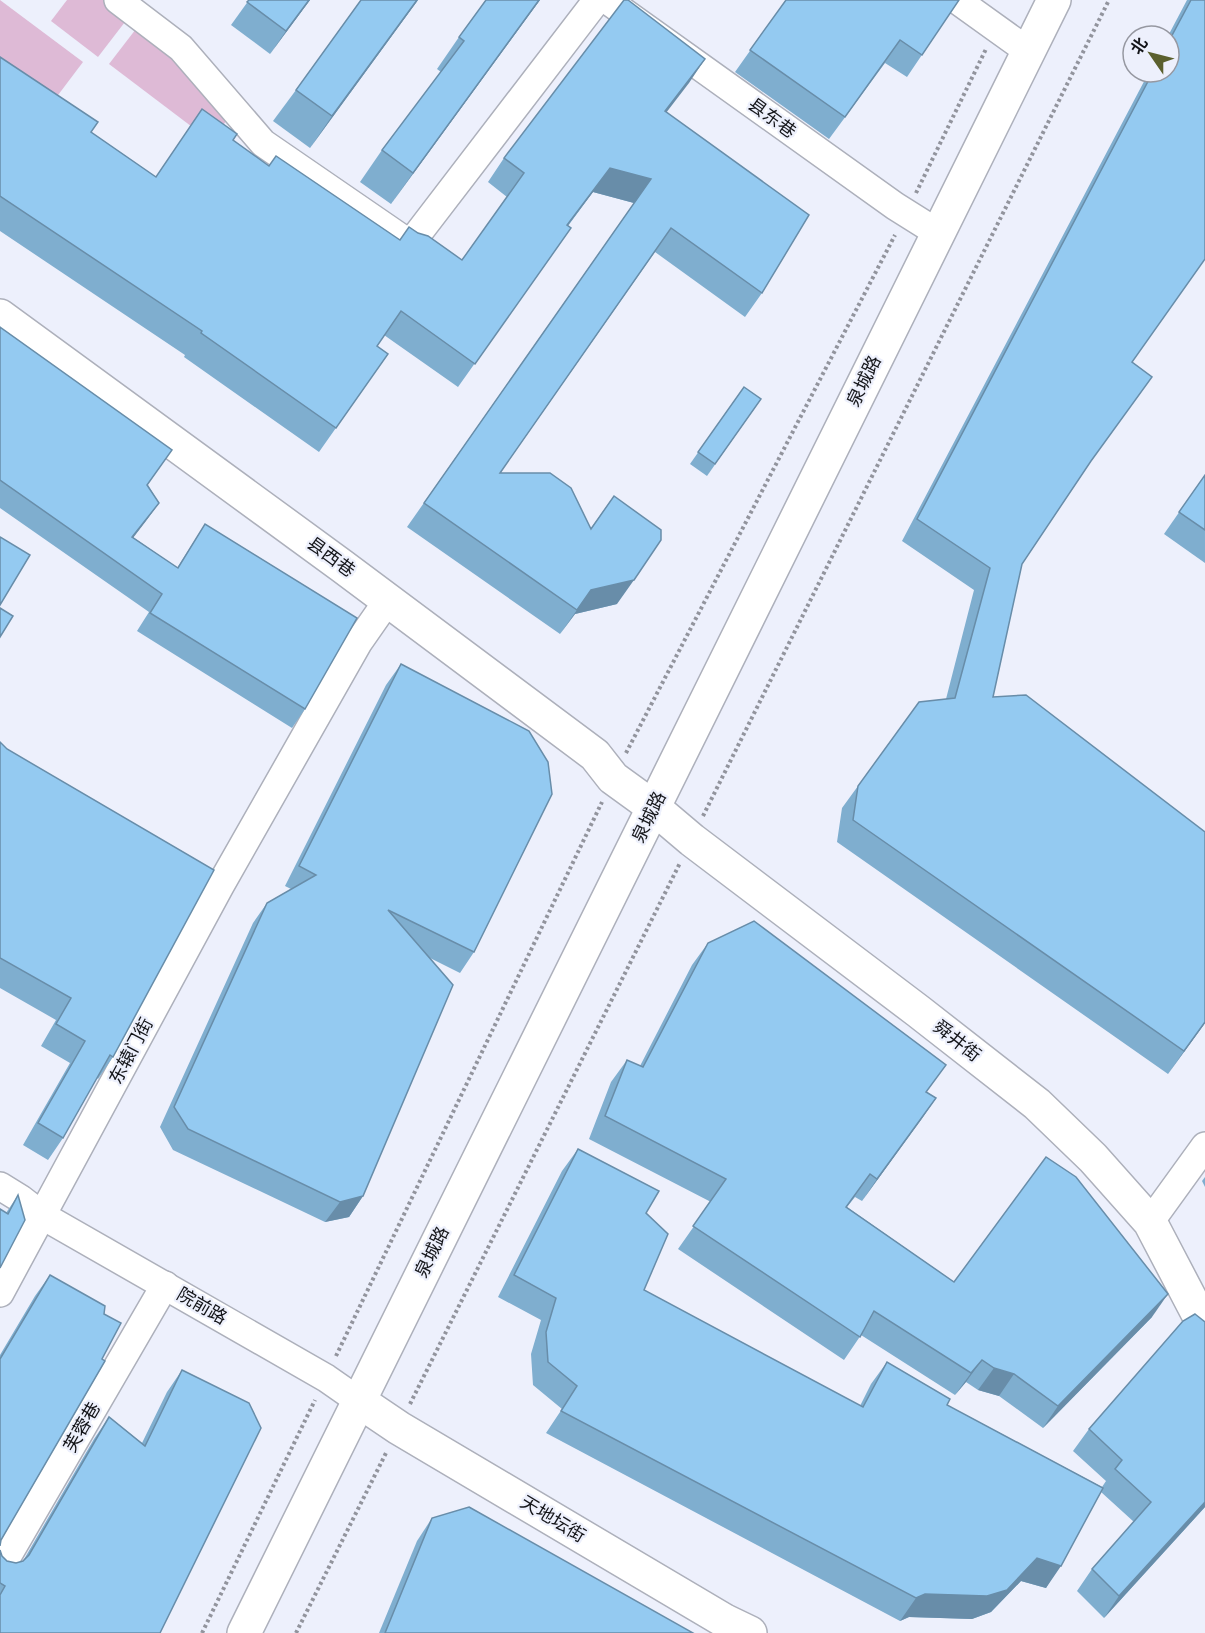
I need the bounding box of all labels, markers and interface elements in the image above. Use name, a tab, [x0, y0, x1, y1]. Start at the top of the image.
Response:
north arrow	[1121, 24, 1181, 84]
text: 北	[1126, 33, 1153, 59]
street label: 县东巷	[743, 92, 801, 144]
street label: 泉城路	[841, 351, 888, 411]
street label: 县西巷	[302, 531, 360, 583]
street label: 泉城路	[626, 787, 673, 847]
street label: 东辕门街	[104, 1014, 159, 1089]
street label: 舜井街	[928, 1015, 986, 1068]
street label: 泉城路	[409, 1222, 456, 1282]
street label: 院前路	[172, 1282, 231, 1331]
street label: 芙蓉巷	[58, 1398, 107, 1457]
street label: 天地坛街	[515, 1490, 590, 1549]

